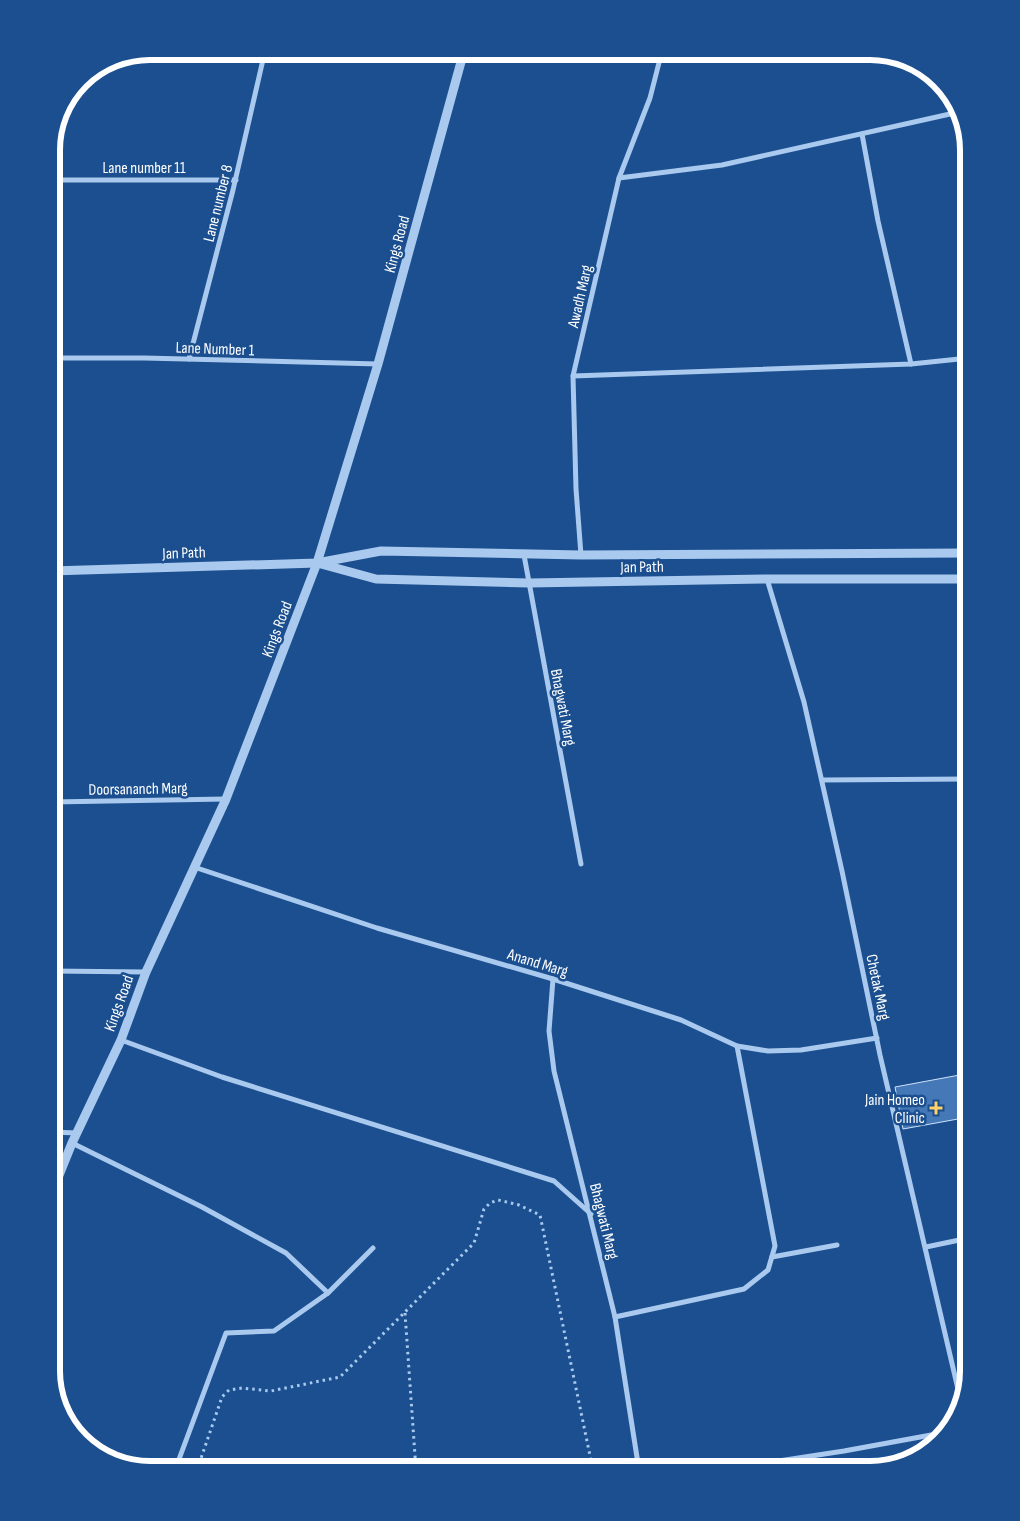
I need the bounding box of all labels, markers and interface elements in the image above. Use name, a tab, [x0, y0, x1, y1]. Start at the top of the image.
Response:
street label: Lane number 11	[102, 159, 186, 178]
street label: Lane number 8	[200, 163, 237, 244]
street label: Kings Road	[381, 214, 414, 275]
street label: Awadh Marg	[564, 263, 597, 331]
street label: Lane Number 1	[175, 339, 255, 360]
street label: Jan Path	[161, 543, 206, 564]
street label: Jan Path	[619, 558, 664, 577]
street label: Kings Road	[258, 599, 297, 660]
street label: Bhagwati Marg	[546, 667, 579, 747]
street label: Doorsananch Marg	[88, 779, 188, 800]
street label: Anand Marg	[504, 945, 570, 982]
street label: Chetak Marg	[861, 953, 894, 1022]
street label: Kings Road	[100, 973, 138, 1034]
place label: Jain Homeo Clinic	[864, 1091, 925, 1128]
marker: Jain Homeo Clinic	[929, 1101, 943, 1115]
street label: Bhagwati Marg	[585, 1181, 622, 1261]

